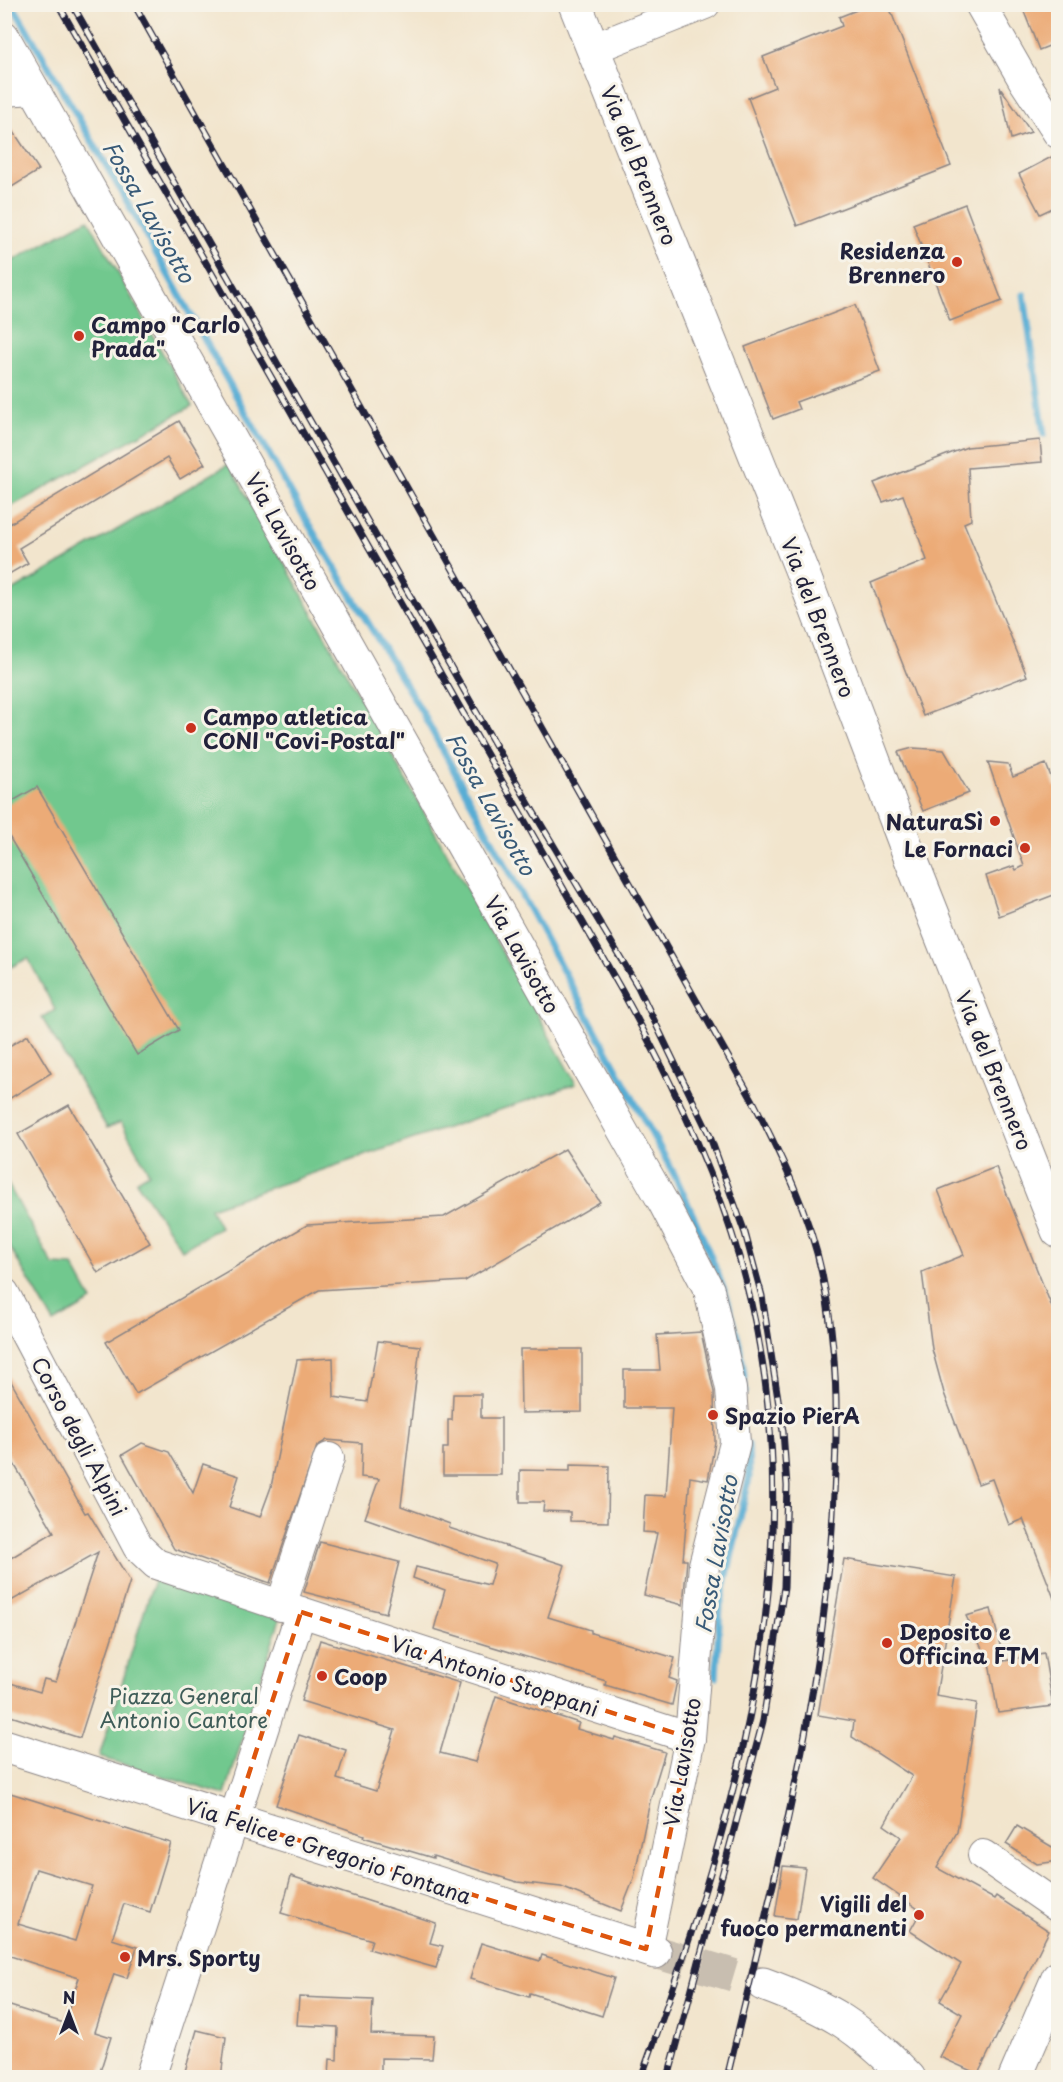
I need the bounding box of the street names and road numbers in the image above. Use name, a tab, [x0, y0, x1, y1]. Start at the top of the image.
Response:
street label: Via del Brennero	[593, 80, 687, 250]
street label: Via Lavisotto	[238, 466, 330, 596]
street label: Via del Brennero	[774, 532, 864, 702]
street label: Via Lavisotto	[477, 889, 569, 1019]
street label: Via del Brennero	[948, 985, 1042, 1155]
street label: Corso degli Alpini	[24, 1350, 136, 1522]
street label: Via Antonio Stoppani	[387, 1626, 603, 1724]
street label: Via Lavisotto	[654, 1695, 708, 1829]
street label: Via Felice e Gregorio Fontana	[182, 1789, 477, 1912]

